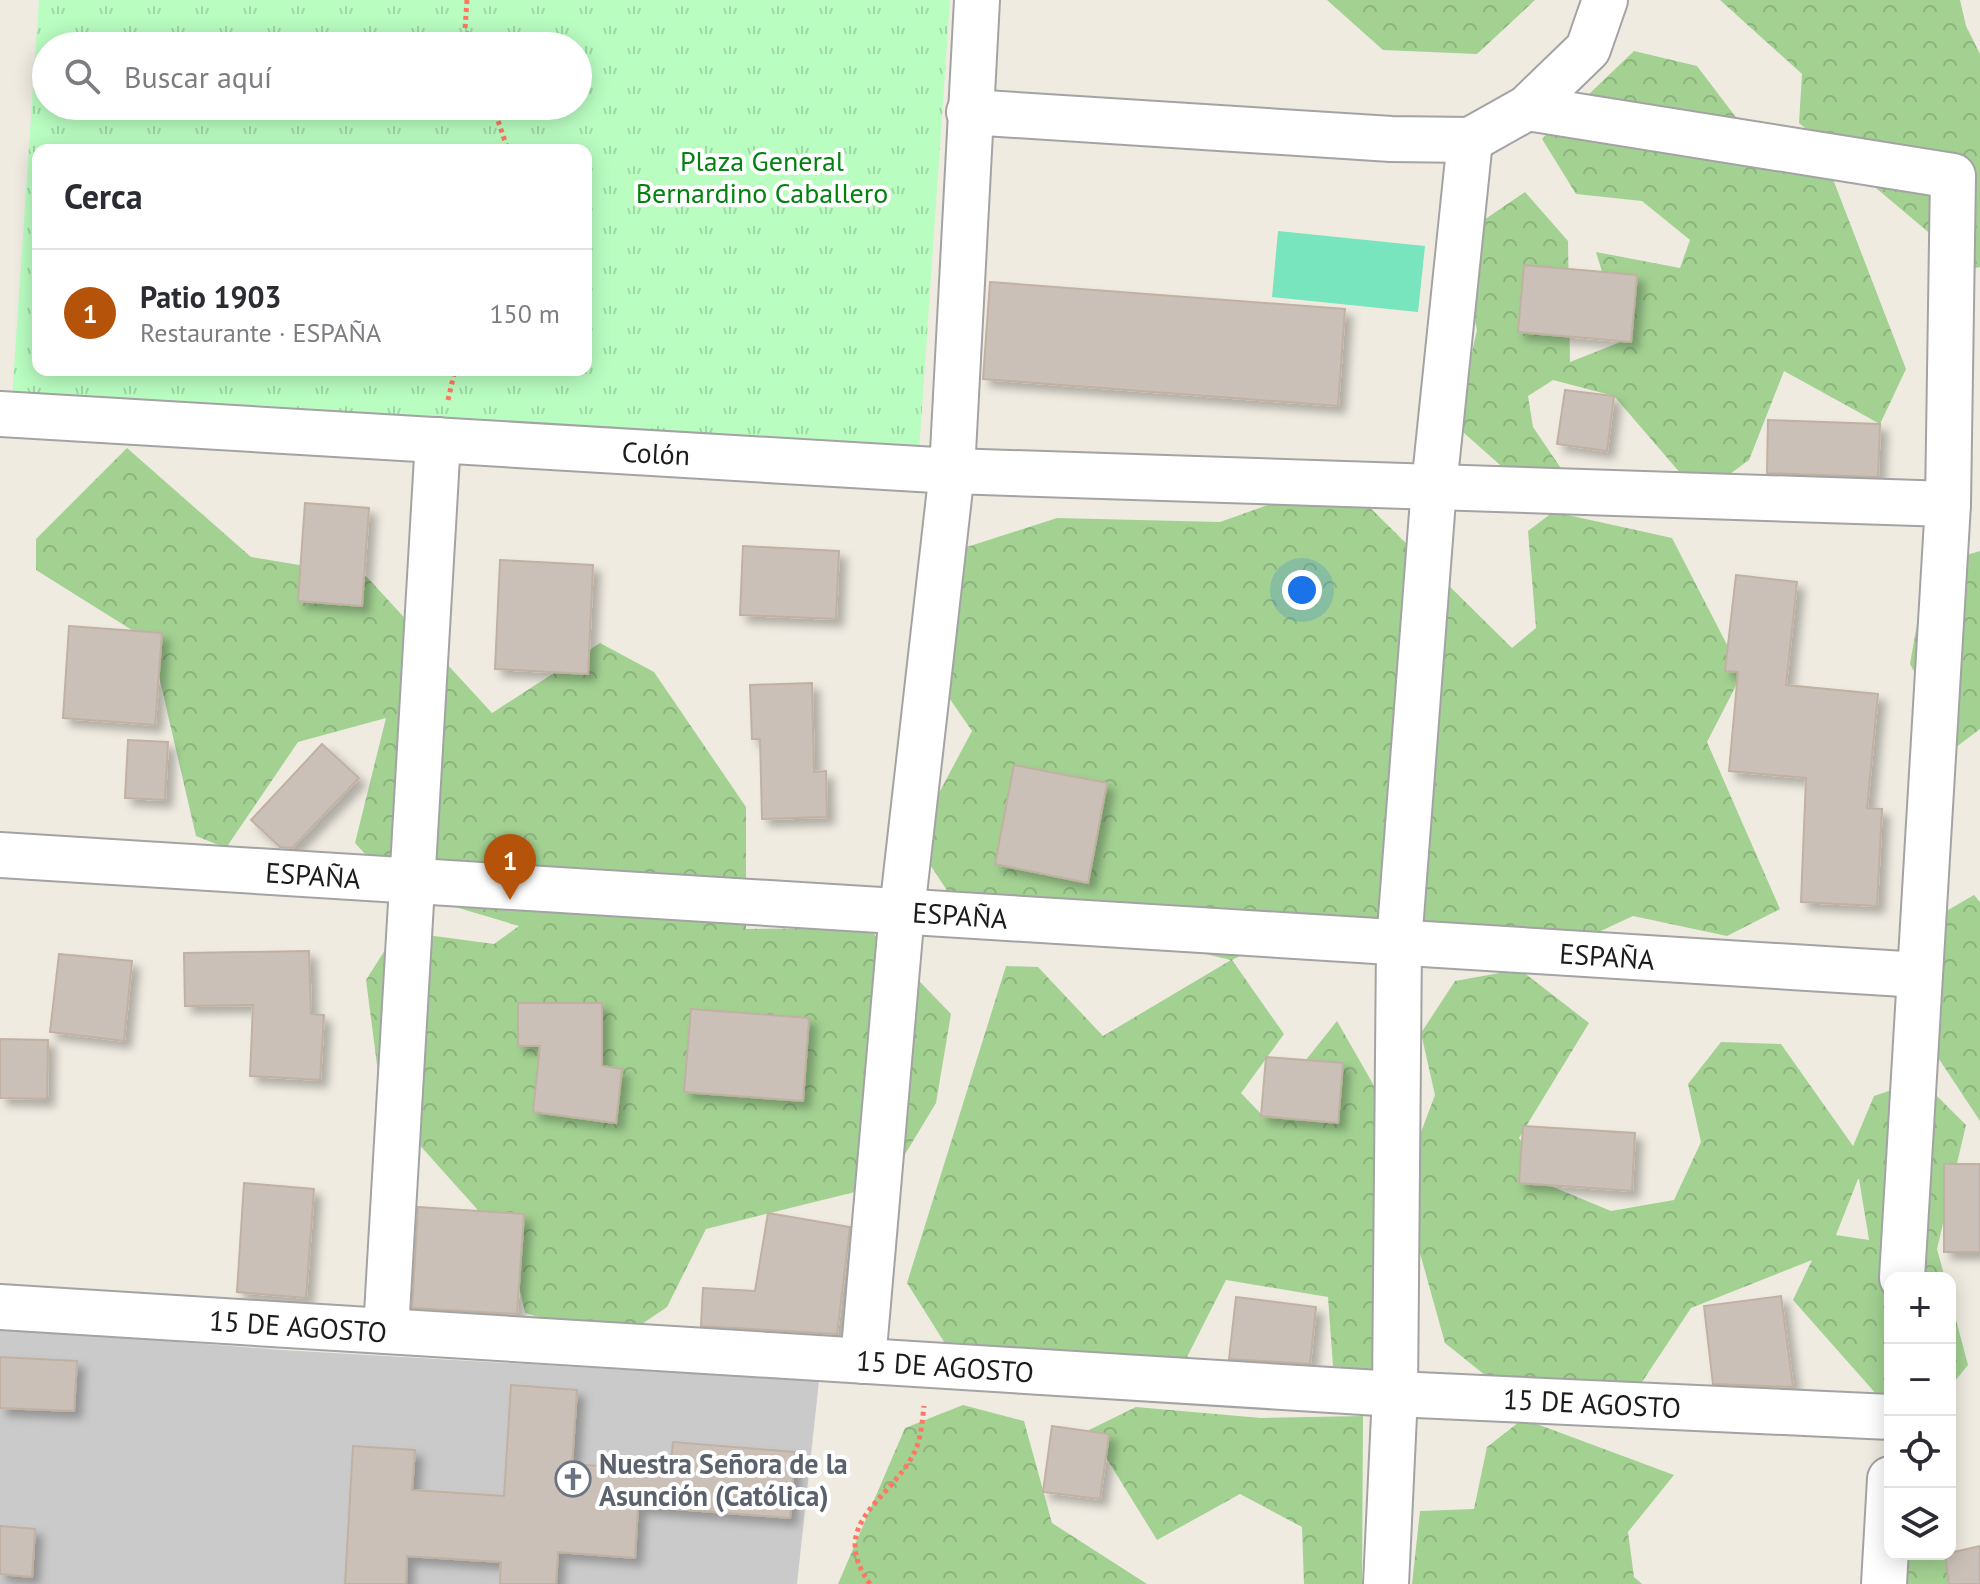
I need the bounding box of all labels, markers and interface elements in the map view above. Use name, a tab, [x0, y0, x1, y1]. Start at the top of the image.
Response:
search box	[32, 32, 592, 120]
icon: search	[60, 54, 104, 98]
text: Buscar aquí	[124, 57, 272, 96]
park label: Plaza General Bernardino Caballero	[636, 142, 888, 211]
text: Cerca	[64, 174, 143, 218]
text: Patio 1903	[140, 277, 281, 316]
text: 1	[83, 297, 97, 330]
text: 150 m	[489, 297, 560, 330]
text: Restaurante · ESPAÑA	[140, 316, 381, 349]
street label: Colón	[621, 433, 691, 473]
your location	[1282, 570, 1322, 610]
pin: 1	[484, 834, 536, 900]
street label: ESPAÑA	[264, 853, 362, 897]
street label: ESPAÑA	[911, 893, 1009, 937]
street label: ESPAÑA	[1558, 934, 1656, 978]
map controls	[1884, 1272, 1956, 1560]
button: +	[1884, 1272, 1956, 1344]
street label: 15 DE AGOSTO	[208, 1301, 388, 1351]
street label: 15 DE AGOSTO	[855, 1341, 1035, 1391]
button: −	[1884, 1344, 1956, 1416]
street label: 15 DE AGOSTO	[1502, 1380, 1682, 1426]
button: locate	[1884, 1416, 1956, 1488]
place label: Nuestra Señora de la Asunción (Católica)	[599, 1445, 848, 1514]
church icon: Nuestra Señora de la Asunción (Católica)	[554, 1460, 592, 1498]
button: layers	[1884, 1488, 1956, 1560]

